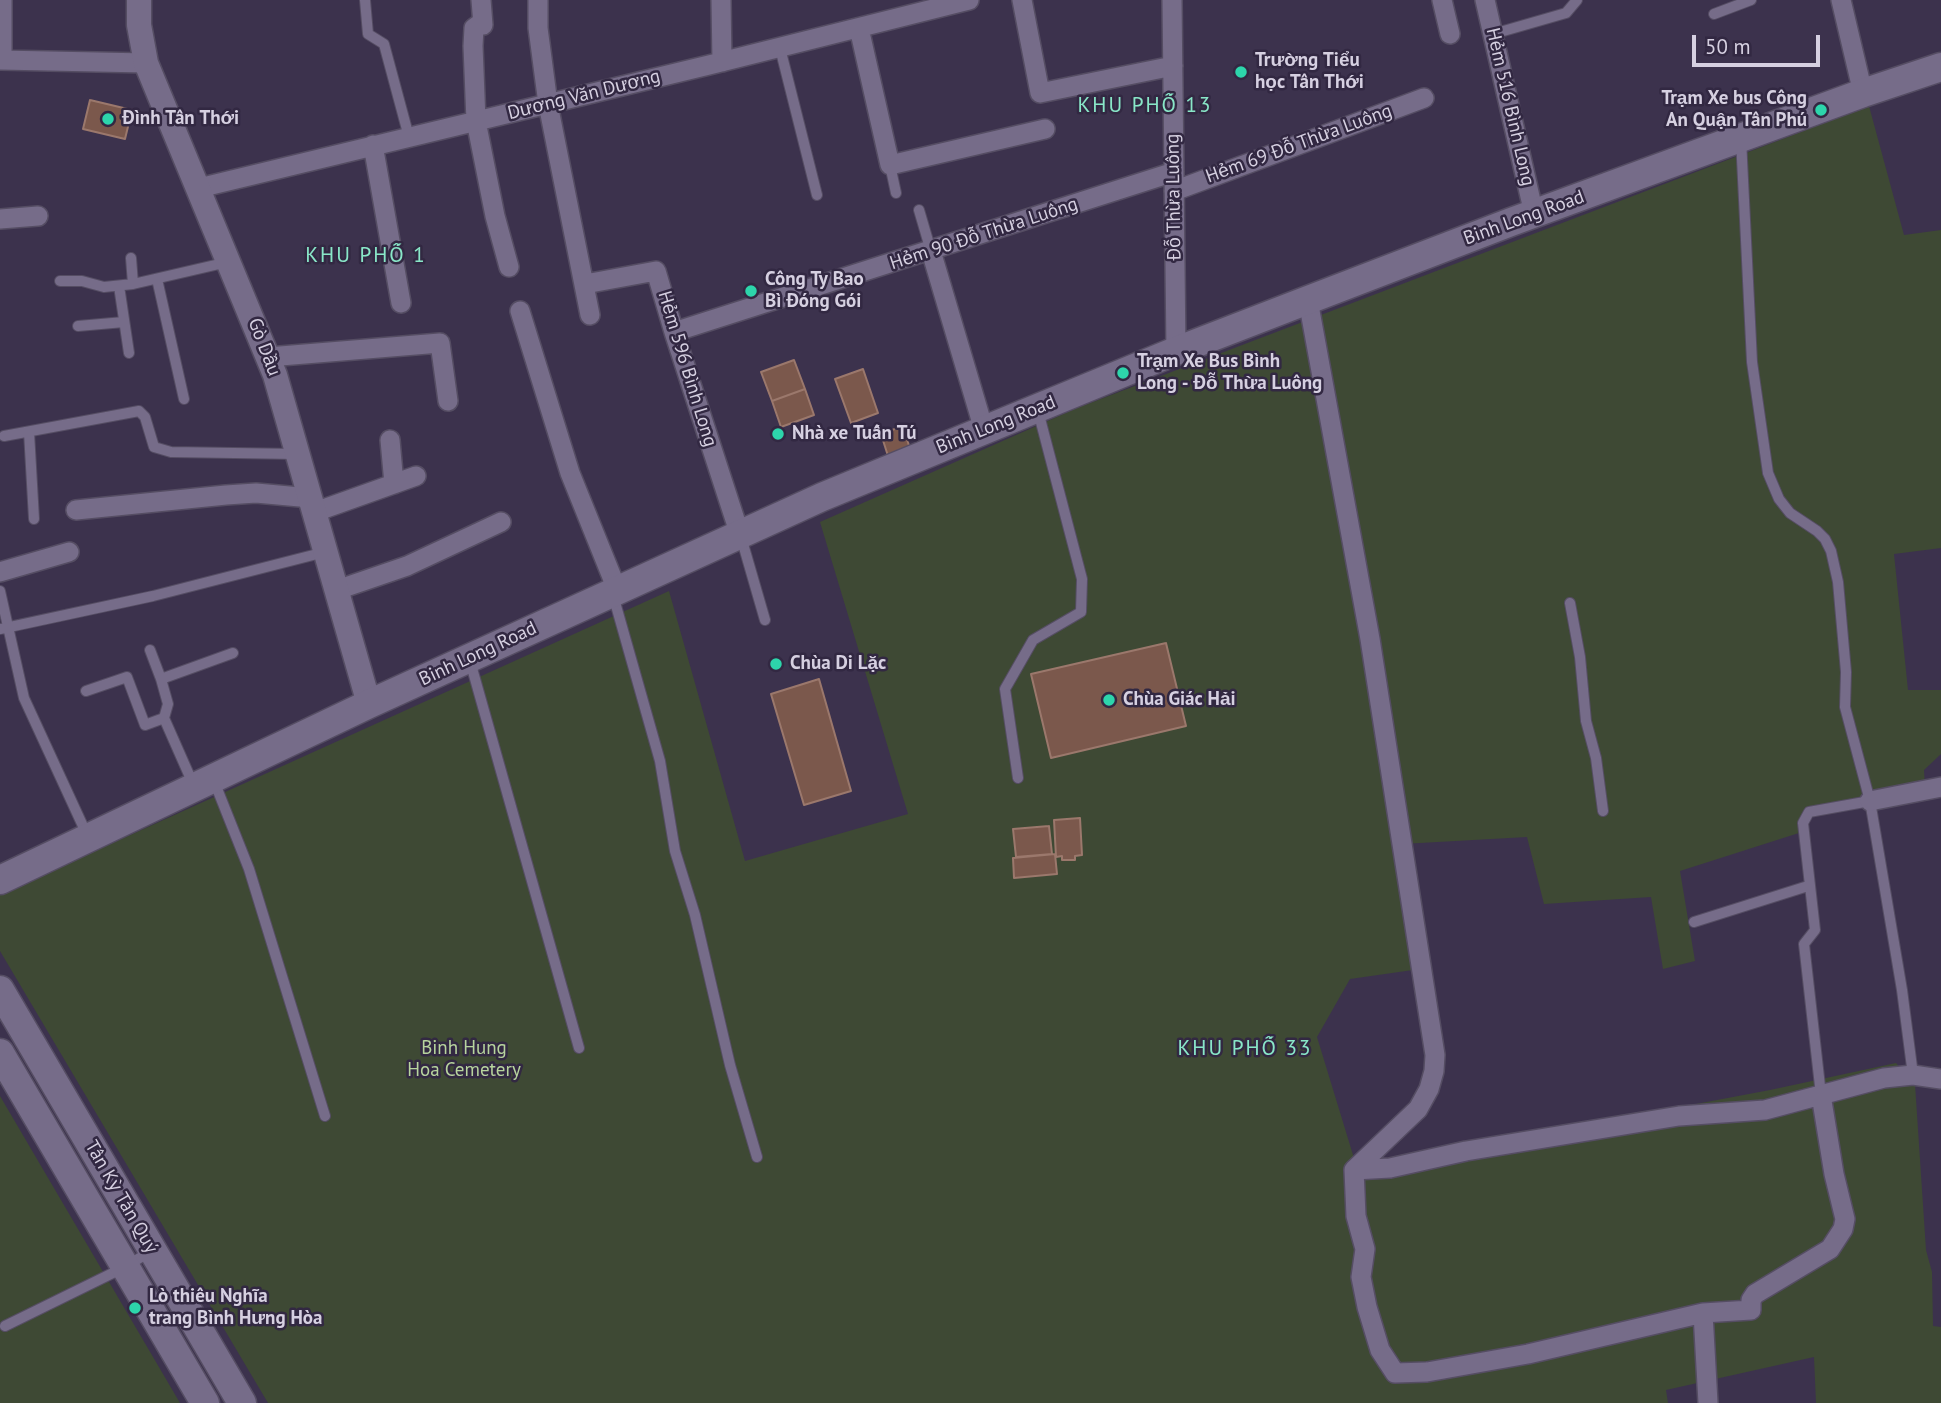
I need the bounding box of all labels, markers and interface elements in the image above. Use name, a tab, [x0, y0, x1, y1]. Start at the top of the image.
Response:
scale bar	[1696, 21, 1824, 65]
street label: Hẻm 516 Bình Long	[1481, 26, 1539, 188]
text: 50 m	[1705, 33, 1751, 60]
place label: Trường Tiểu học Tân Thới	[1255, 50, 1364, 94]
marker: Trường Tiểu học Tân Thới	[1233, 64, 1249, 80]
street label: Dương Văn Dương	[505, 65, 663, 125]
place label: Trạm Xe bus Công An Quận Tân Phú	[1661, 88, 1807, 132]
district label: KHU PHỐ 13	[1079, 93, 1211, 119]
street label: Hẻm 69 Đỗ Thừa Luông	[1203, 100, 1395, 188]
marker: Trạm Xe bus Công An Quận Tân Phú	[1813, 102, 1829, 118]
place label: Đình Tân Thới	[122, 108, 239, 130]
marker: Đình Tân Thới	[100, 111, 116, 127]
street label: Đỗ Thừa Luông	[1161, 133, 1187, 261]
street label: Binh Long Road	[1461, 186, 1587, 250]
street label: Hẻm 90 Đỗ Thừa Luông	[887, 193, 1081, 275]
district label: KHU PHỐ 1	[306, 243, 426, 269]
place label: Công Ty Bao Bì Đóng Gói	[765, 269, 864, 313]
marker: Công Ty Bao Bì Đóng Gói	[743, 283, 759, 299]
street label: Hẻm 596 Bình Long	[652, 288, 722, 450]
street label: Gò Dầu	[243, 315, 285, 379]
place label: Trạm Xe Bus Bình Long - Đỗ Thừa Luông	[1137, 351, 1322, 395]
marker: Trạm Xe Bus Bình Long - Đỗ Thừa Luông	[1115, 365, 1131, 381]
street label: Binh Long Road	[933, 391, 1059, 459]
place label: Nhà xe Tuấn Tú	[792, 423, 916, 445]
marker: Nhà xe Tuấn Tú	[770, 426, 786, 442]
street label: Binh Long Road	[416, 617, 540, 691]
place label: Chùa Di Lặc	[790, 653, 886, 675]
marker: Chùa Di Lặc	[768, 656, 784, 672]
place label: Chùa Giác Hải	[1123, 689, 1236, 711]
marker: Chùa Giác Hải	[1101, 692, 1117, 708]
district label: KHU PHỐ 33	[1179, 1036, 1311, 1062]
park label: Binh Hung Hoa Cemetery	[407, 1038, 521, 1082]
street label: Tân Kỳ Tân Quý	[80, 1137, 162, 1257]
place label: Lò thiêu Nghĩa trang Bình Hưng Hòa	[149, 1286, 322, 1330]
marker: Lò thiêu Nghĩa trang Bình Hưng Hòa	[127, 1300, 143, 1316]

